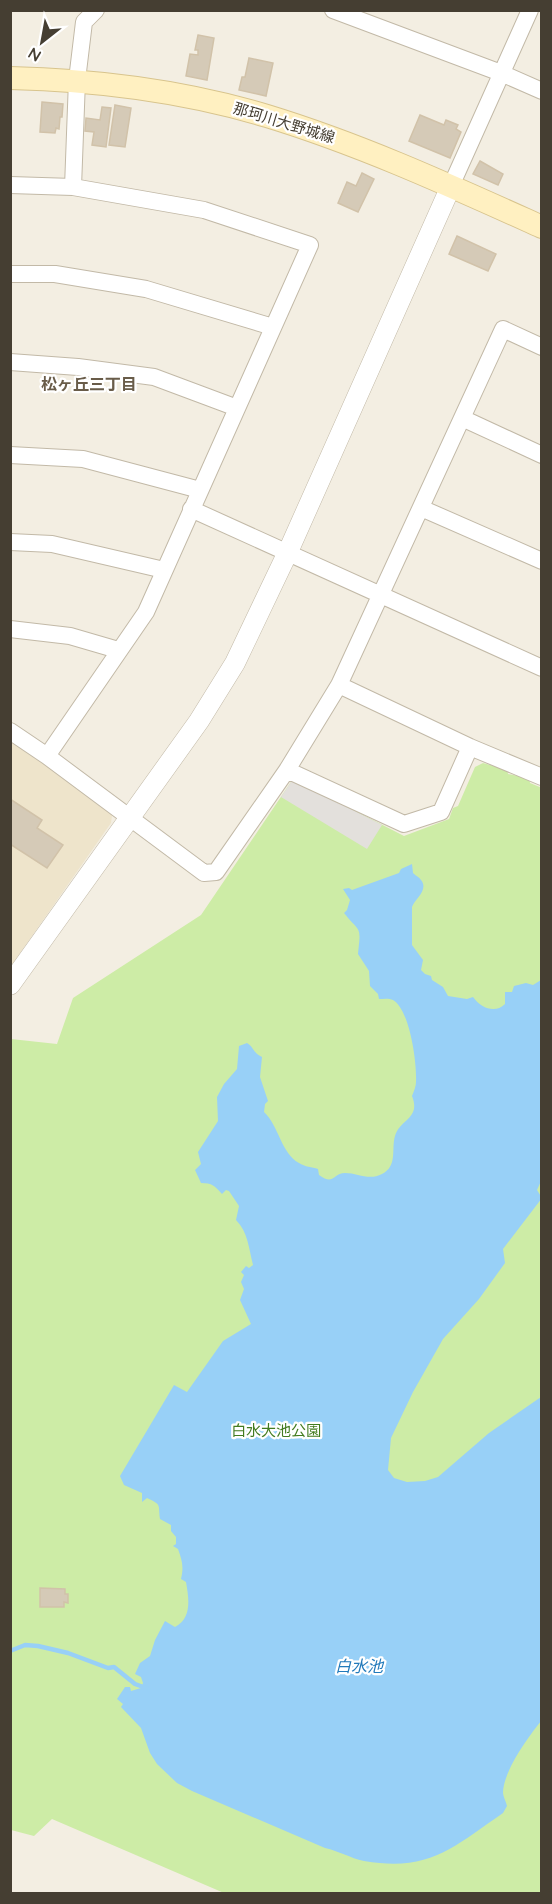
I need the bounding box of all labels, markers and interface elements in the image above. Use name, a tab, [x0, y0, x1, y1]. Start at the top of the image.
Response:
north arrow	[12, 12, 72, 72]
text: N	[24, 43, 44, 66]
street label: 那珂川大野城線	[231, 98, 337, 147]
district label: 松ヶ丘三丁目	[41, 374, 137, 394]
park label: 白水大池公園	[231, 1421, 321, 1440]
water label: 白水池	[335, 1656, 385, 1676]

